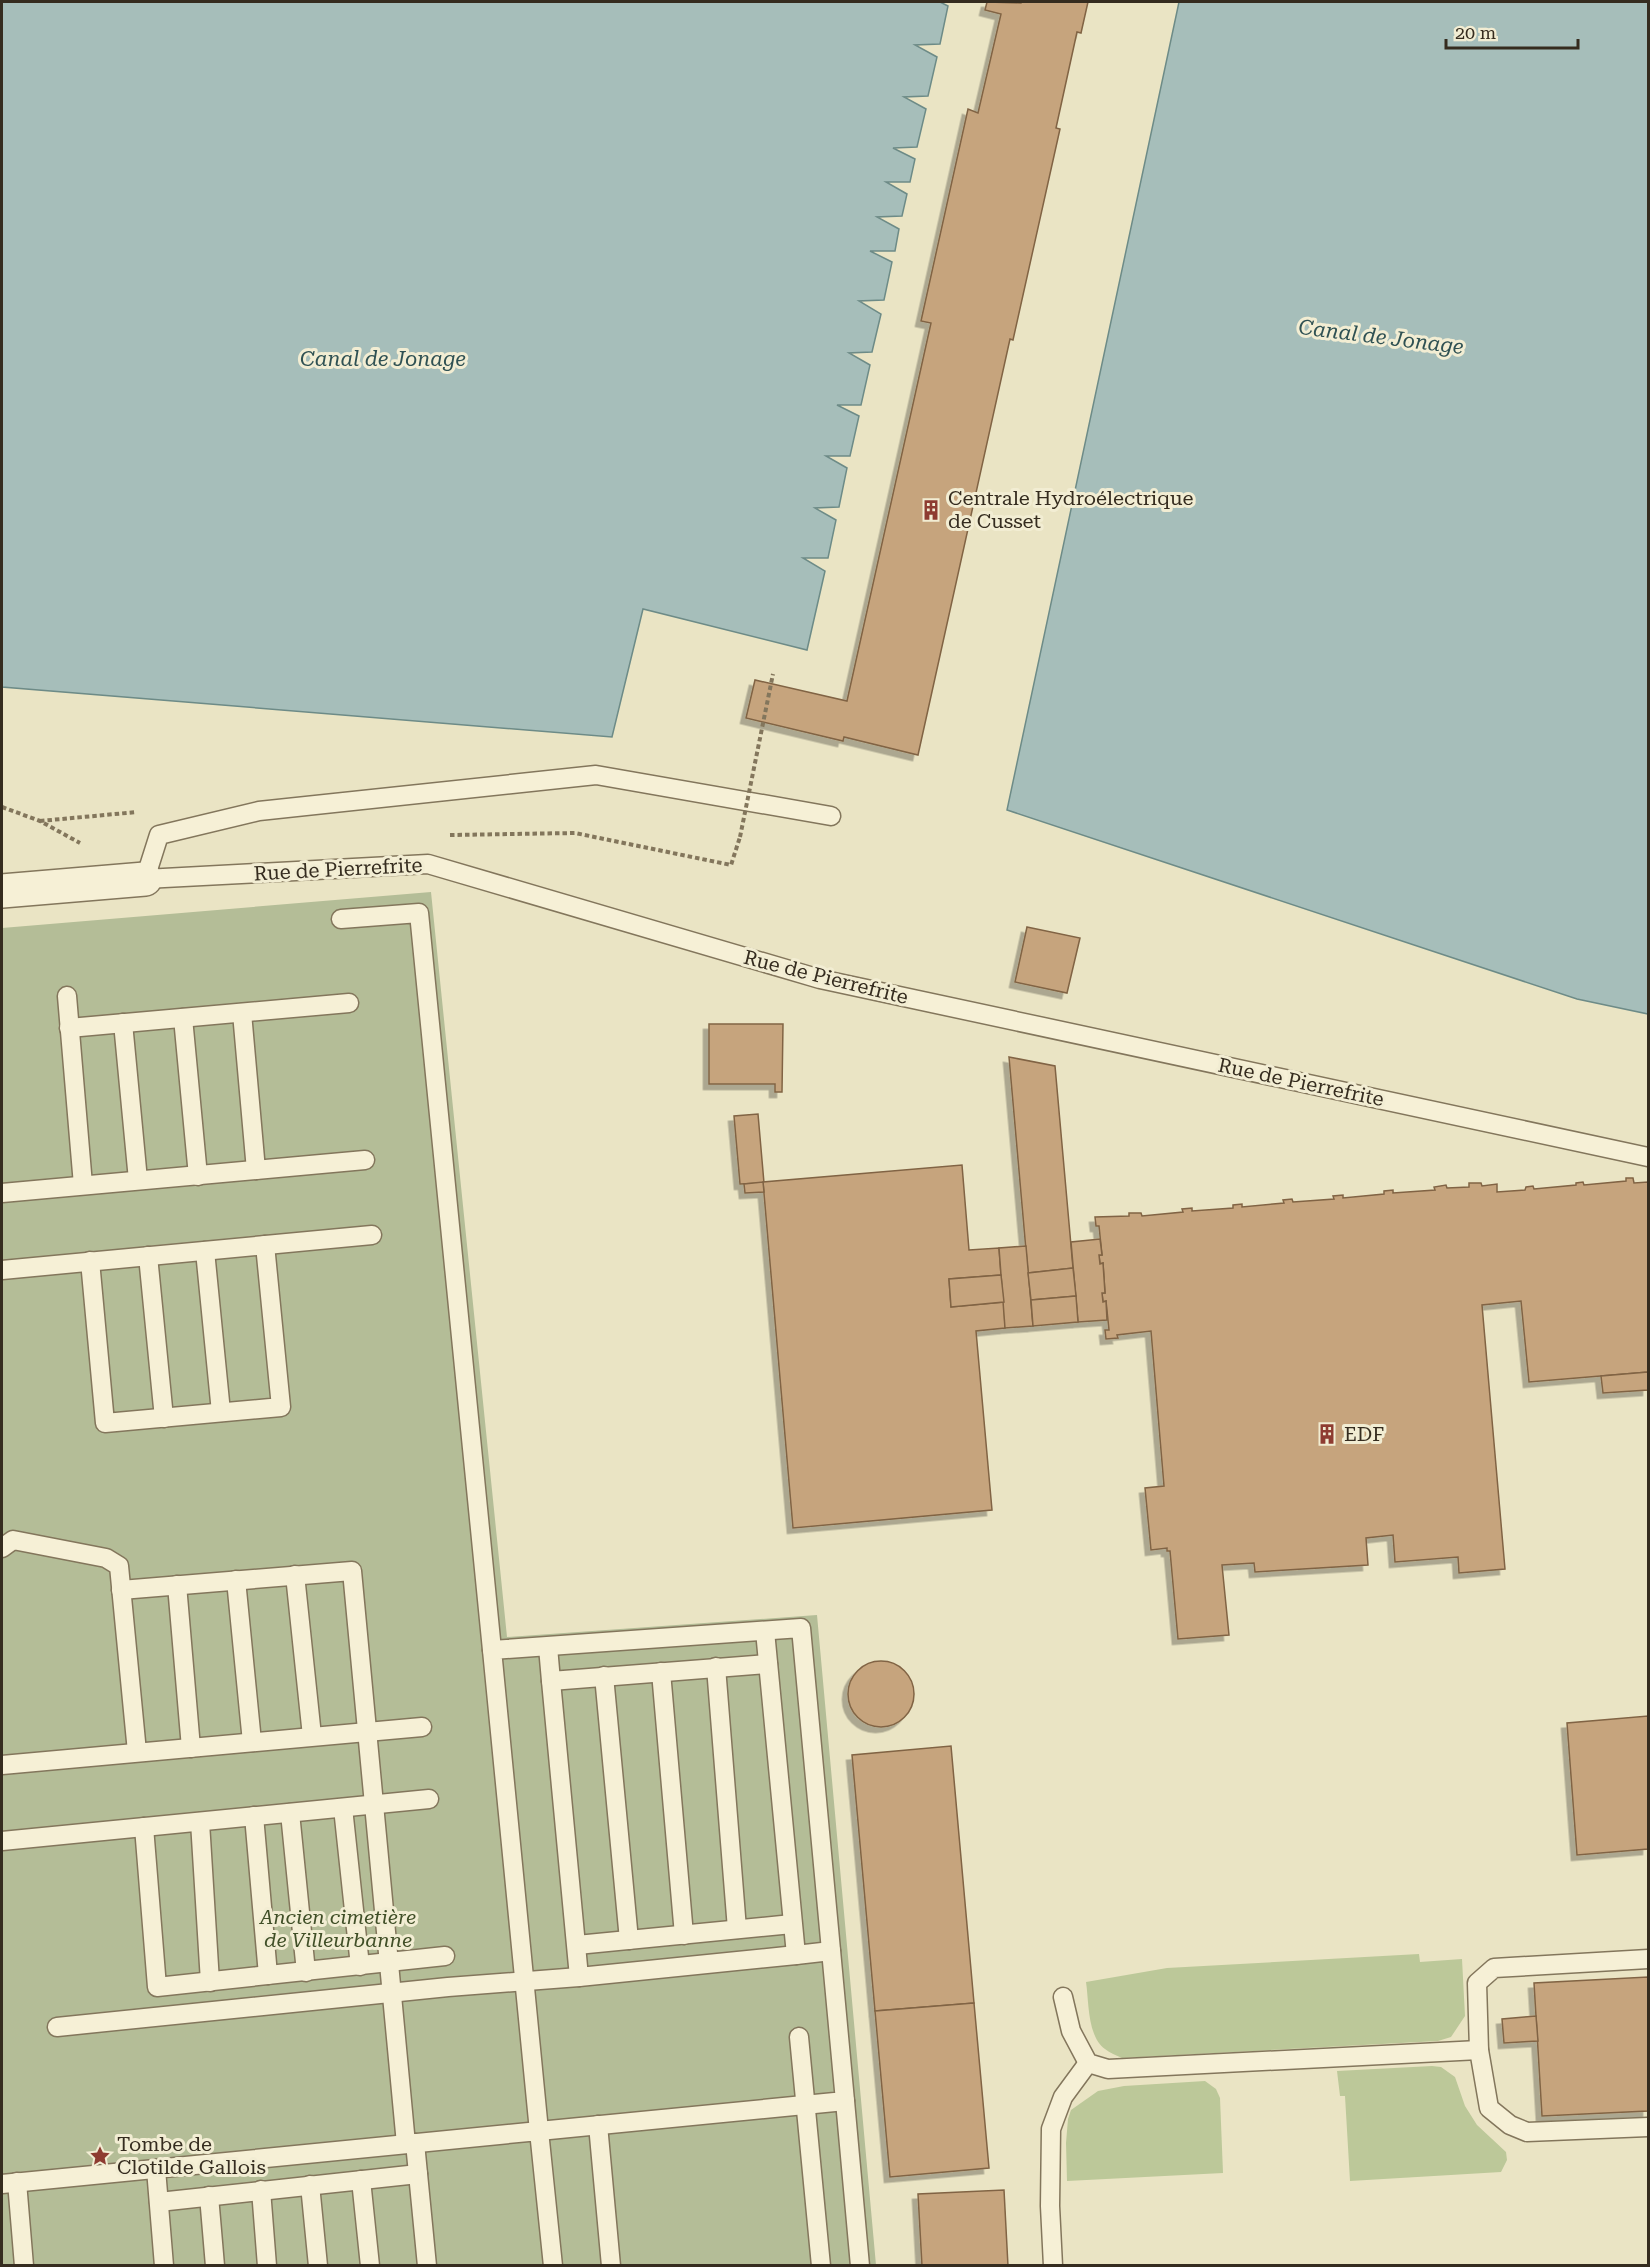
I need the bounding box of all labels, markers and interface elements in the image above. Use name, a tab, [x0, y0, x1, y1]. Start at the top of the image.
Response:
scale bar	[1446, 12, 1578, 50]
text: 20 m	[1455, 22, 1496, 43]
water label: Canal de Jonage	[1297, 315, 1465, 359]
water label: Canal de Jonage	[300, 347, 466, 371]
place label: Centrale Hydroélectrique de Cusset	[948, 486, 1193, 533]
building icon: Centrale Hydroélectrique de Cusset	[919, 498, 943, 522]
street label: Rue de Pierrefrite	[253, 853, 423, 885]
street label: Rue de Pierrefrite	[741, 945, 911, 1009]
street label: Rue de Pierrefrite	[1216, 1053, 1386, 1111]
building icon: EDF	[1315, 1422, 1339, 1446]
place label: EDF	[1344, 1422, 1384, 1446]
park label: Ancien cimetière de Villeurbanne	[259, 1905, 416, 1952]
place label: Tombe de Clotilde Gallois	[117, 2132, 266, 2179]
place icon: Tombe de Clotilde Gallois	[88, 2144, 112, 2168]

